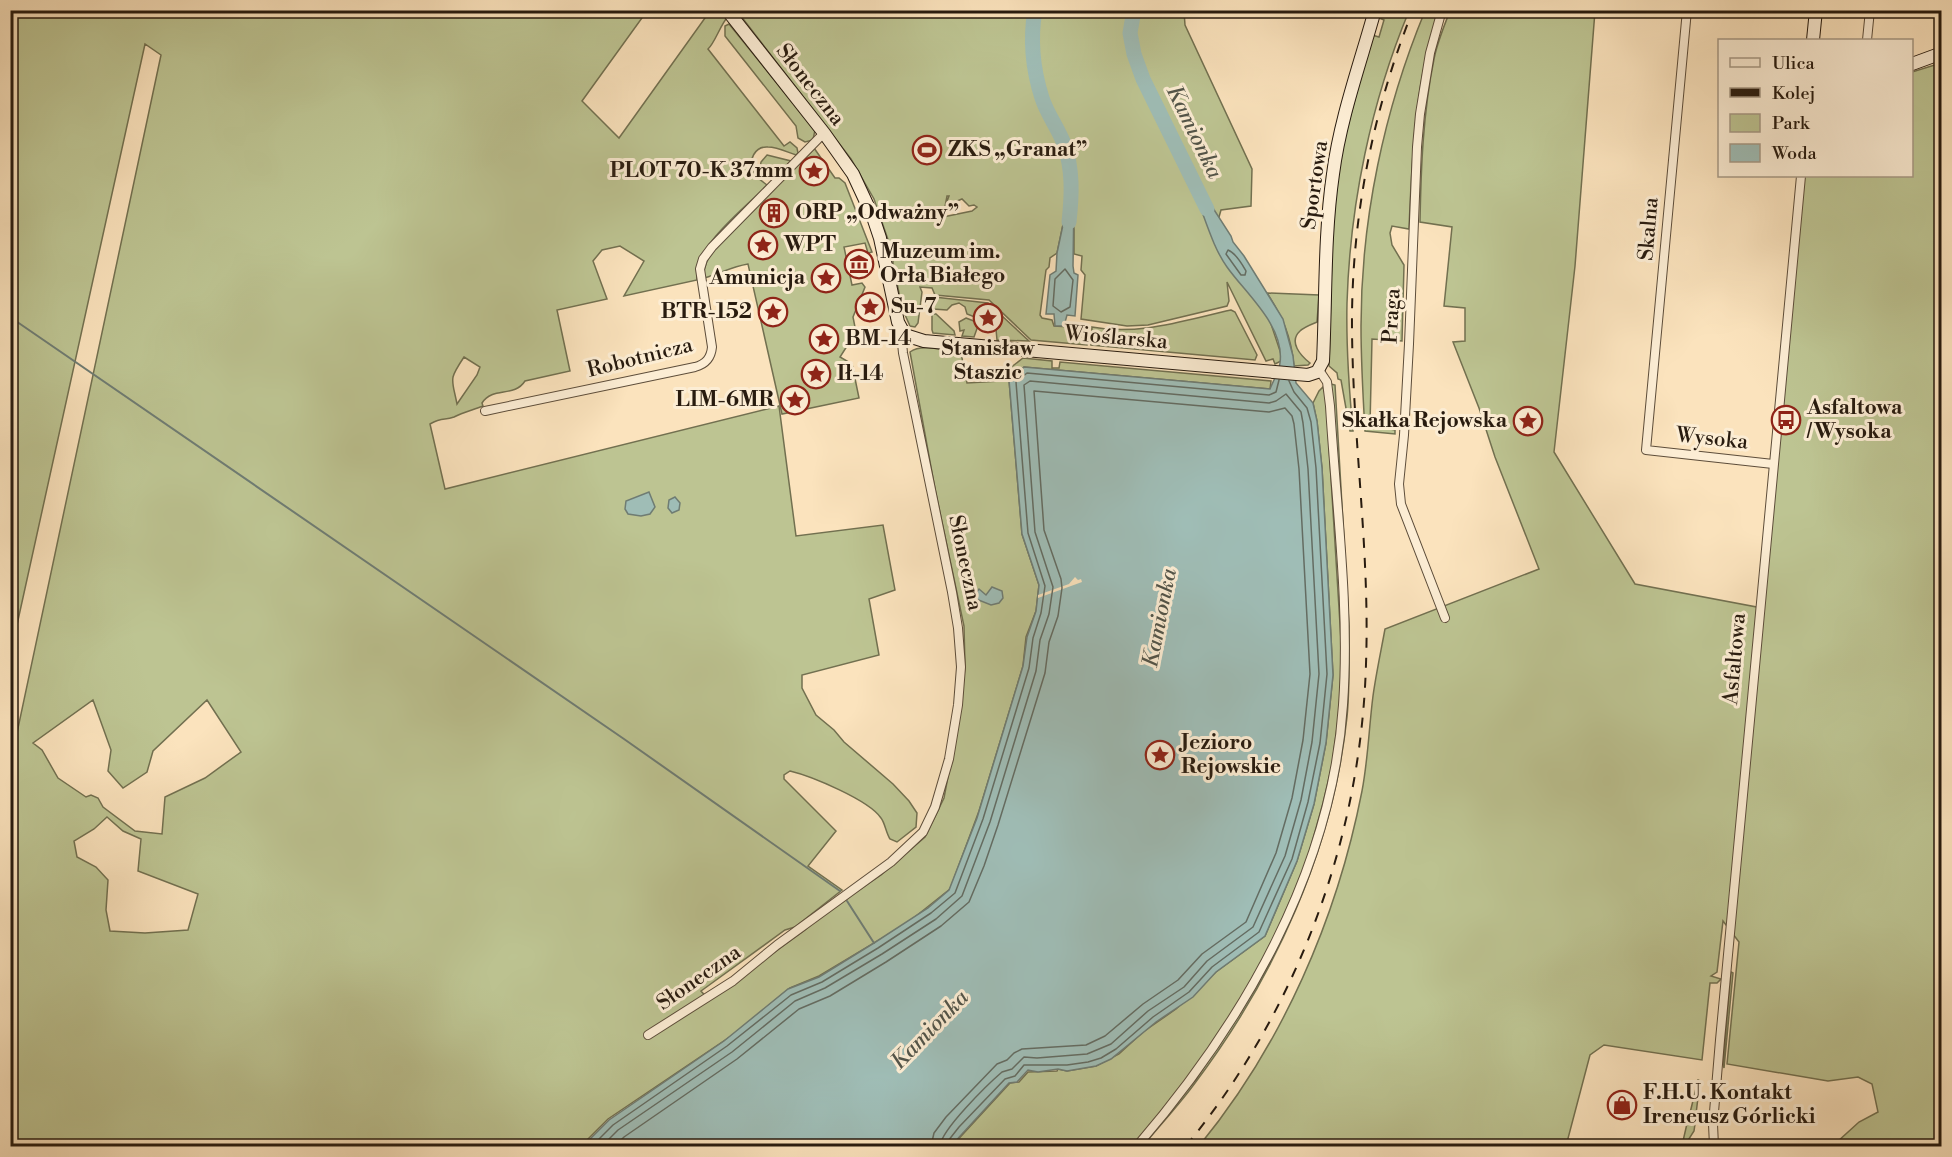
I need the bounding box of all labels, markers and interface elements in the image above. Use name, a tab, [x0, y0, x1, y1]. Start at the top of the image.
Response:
street label: Słoneczna	[770, 39, 850, 132]
legend	[1718, 39, 1913, 177]
text: Ulica	[1772, 52, 1816, 75]
water label: Kamionka	[1160, 81, 1228, 184]
text: Kolej	[1772, 82, 1815, 105]
text: Park	[1772, 112, 1811, 135]
sports icon: ZKS „Granat”	[911, 134, 943, 166]
place label: ZKS „Granat”	[948, 137, 1088, 163]
street label: Sportowa	[1296, 139, 1334, 231]
text: Woda	[1771, 142, 1817, 165]
place icon: PLOT 70-K 37mm	[798, 155, 830, 187]
place label: PLOT 70-K 37mm	[610, 158, 793, 184]
street label: Skalna	[1633, 196, 1665, 262]
building icon: ORP „Odważny”	[758, 197, 790, 229]
place label: ORP „Odważny”	[795, 200, 959, 226]
place icon: WPT	[747, 229, 779, 261]
place label: WPT	[783, 232, 836, 258]
place label: Muzeum im. Orła Białego	[880, 239, 1005, 289]
museum icon: Muzeum im. Orła Białego	[843, 248, 875, 280]
place icon: Amunicja	[810, 262, 842, 294]
place label: Amunicja	[708, 265, 806, 291]
street label: Praga	[1378, 287, 1406, 344]
place icon: Su-7	[854, 291, 886, 323]
place label: Su-7	[891, 294, 937, 320]
place icon: BTR-152	[757, 296, 789, 328]
place label: BTR-152	[661, 299, 752, 325]
place icon: Stanisław Staszic	[972, 302, 1004, 334]
street label: Wioślarska	[1062, 320, 1169, 355]
place icon: BM-14	[808, 323, 840, 355]
place label: BM-14	[845, 326, 912, 352]
street label: Robotnicza	[584, 332, 696, 384]
place label: Stanisław Staszic	[942, 336, 1035, 386]
place icon: Ił-14	[800, 358, 832, 390]
place label: Ił-14	[837, 361, 884, 387]
place icon: LIM-6MR	[779, 384, 811, 416]
place label: LIM-6MR	[676, 387, 774, 413]
place label: Asfaltowa / Wysoka	[1806, 395, 1903, 445]
bus stop icon: Asfaltowa / Wysoka	[1770, 404, 1802, 436]
place icon: Skałka Rejowska	[1512, 405, 1544, 437]
place label: Skałka Rejowska	[1342, 408, 1508, 434]
street label: Wysoka	[1674, 422, 1750, 456]
street label: Słoneczna	[942, 513, 988, 614]
water label: Kamionka	[1137, 565, 1183, 670]
street label: Asfaltowa	[1718, 612, 1752, 707]
place label: Jezioro Rejowskie	[1178, 730, 1281, 780]
place icon: Jezioro Rejowskie	[1144, 739, 1176, 771]
street label: Słoneczna	[652, 939, 746, 1016]
water label: Kamionka	[885, 984, 975, 1075]
place label: F.H.U. Kontakt Ireneusz Górlicki	[1643, 1080, 1816, 1130]
shop icon: F.H.U. Kontakt Ireneusz Górlicki	[1606, 1089, 1638, 1121]

